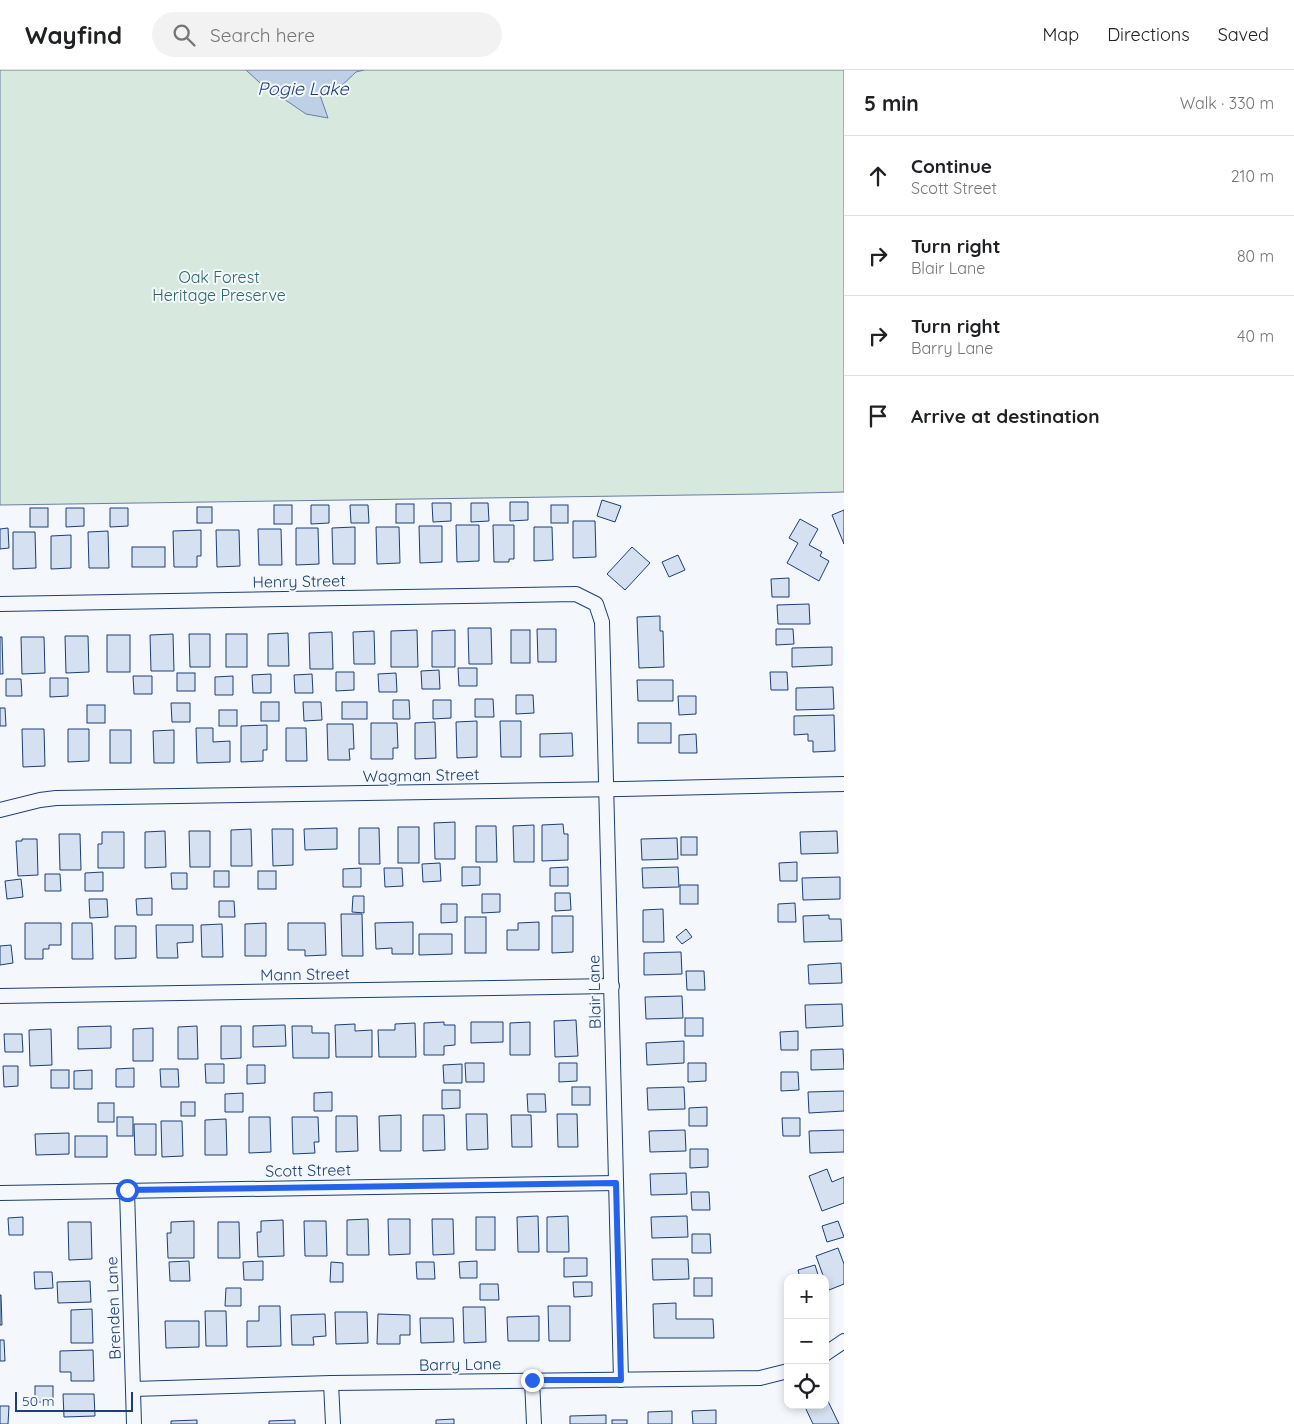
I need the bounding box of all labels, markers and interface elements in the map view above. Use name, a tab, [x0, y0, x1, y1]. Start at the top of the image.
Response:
search box	[152, 12, 502, 57]
text: Wayfind	[25, 20, 122, 50]
icon: search	[170, 21, 198, 49]
text: Search here	[210, 23, 315, 47]
text: Map	[1042, 23, 1079, 46]
text: Directions	[1107, 23, 1190, 46]
text: Saved	[1218, 23, 1269, 46]
water label: Pogie Lake	[257, 77, 350, 100]
text: 5 min	[864, 90, 919, 116]
text: Walk · 330 m	[1180, 93, 1274, 113]
text: Continue	[911, 154, 992, 178]
icon: ahead	[864, 162, 892, 190]
text: 210 m	[1231, 166, 1274, 186]
text: Scott Street	[911, 178, 997, 198]
text: Turn right	[911, 234, 1000, 258]
icon: right	[864, 242, 892, 270]
text: 80 m	[1237, 246, 1274, 266]
text: Blair Lane	[911, 258, 985, 278]
park label: Oak Forest Heritage Preserve	[152, 267, 286, 305]
text: Turn right	[911, 314, 1000, 338]
icon: right	[864, 322, 892, 350]
text: 40 m	[1237, 326, 1274, 346]
text: Barry Lane	[911, 338, 993, 358]
icon: arrive	[864, 402, 892, 430]
text: Arrive at destination	[911, 404, 1100, 428]
street label: Henry Street	[252, 570, 346, 592]
street label: Wagman Street	[363, 764, 479, 786]
street label: Blair Lane	[583, 955, 605, 1029]
street label: Mann Street	[260, 963, 350, 985]
street label: Scott Street	[265, 1159, 351, 1181]
route start	[116, 1179, 139, 1202]
street label: Brenden Lane	[101, 1256, 125, 1360]
map controls	[784, 1274, 829, 1409]
button: +	[784, 1274, 829, 1319]
button: −	[784, 1319, 829, 1364]
street label: Barry Lane	[419, 1353, 501, 1375]
button: locate	[784, 1364, 829, 1409]
route end	[521, 1369, 544, 1392]
scale bar	[15, 1389, 132, 1412]
text: 50 m	[22, 1392, 55, 1410]

